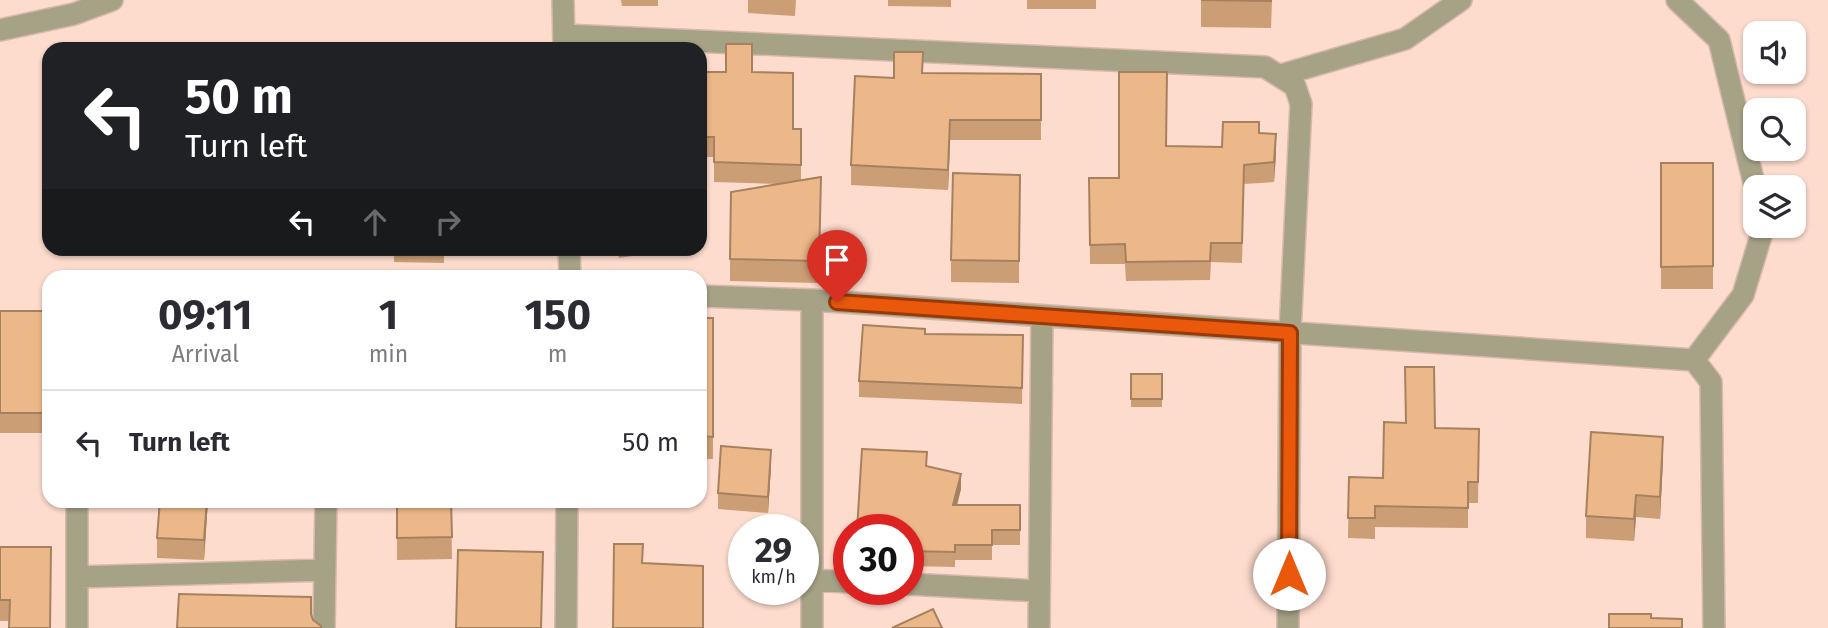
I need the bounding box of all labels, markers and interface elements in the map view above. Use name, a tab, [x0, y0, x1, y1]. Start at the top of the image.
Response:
map controls	[1743, 21, 1806, 238]
button: sound	[1743, 21, 1806, 84]
text: 50 m	[185, 67, 293, 126]
icon: left	[70, 70, 161, 161]
button: search	[1743, 98, 1806, 161]
text: Turn left	[185, 127, 307, 165]
button: layers	[1743, 175, 1806, 238]
icon: left	[283, 203, 321, 241]
icon: ahead	[356, 203, 394, 241]
icon: right	[429, 203, 467, 241]
pin	[807, 230, 867, 302]
icon: arrive	[818, 241, 856, 279]
text: 09:11	[158, 290, 253, 340]
text: 1	[379, 290, 398, 340]
text: 150	[524, 290, 591, 340]
text: Arrival	[172, 340, 239, 368]
text: min	[369, 340, 408, 368]
text: m	[548, 340, 568, 368]
icon: left	[70, 424, 108, 462]
text: Turn left	[129, 427, 230, 458]
text: 50 m	[622, 427, 679, 458]
speed limit sign: 30	[833, 514, 924, 605]
text: 29	[755, 529, 792, 571]
position arrow	[1252, 537, 1326, 611]
text: km/h	[751, 566, 796, 588]

